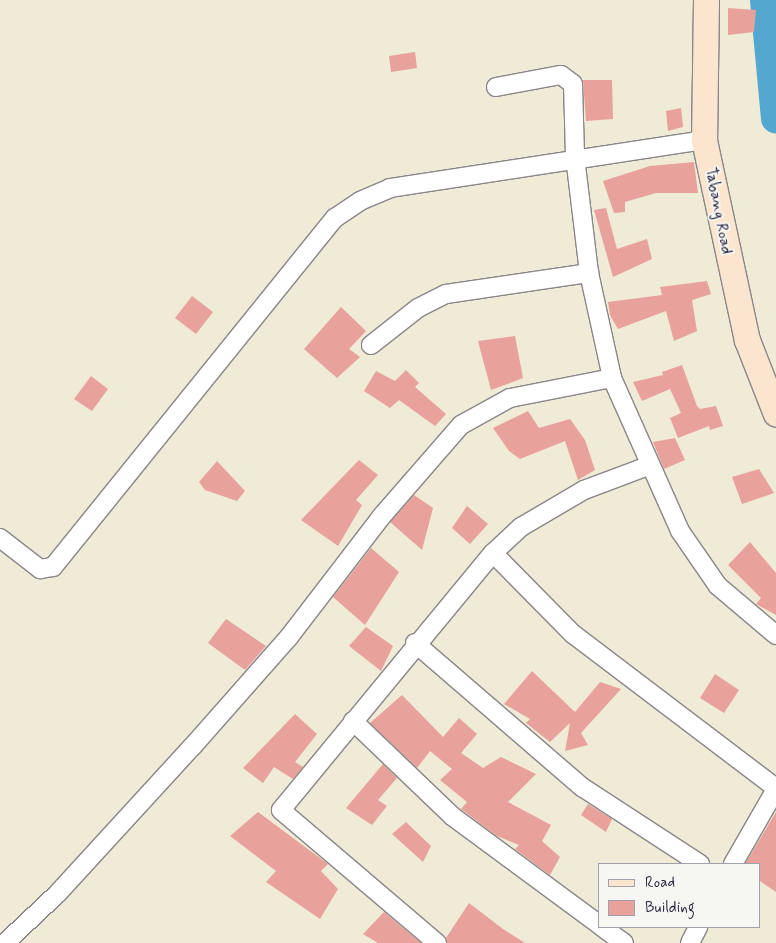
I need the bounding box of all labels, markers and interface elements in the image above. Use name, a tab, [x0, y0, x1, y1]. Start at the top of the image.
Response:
street label: Tabang Road	[700, 166, 736, 256]
legend	[598, 863, 761, 928]
text: Road	[645, 873, 675, 893]
text: Building	[645, 898, 695, 918]

